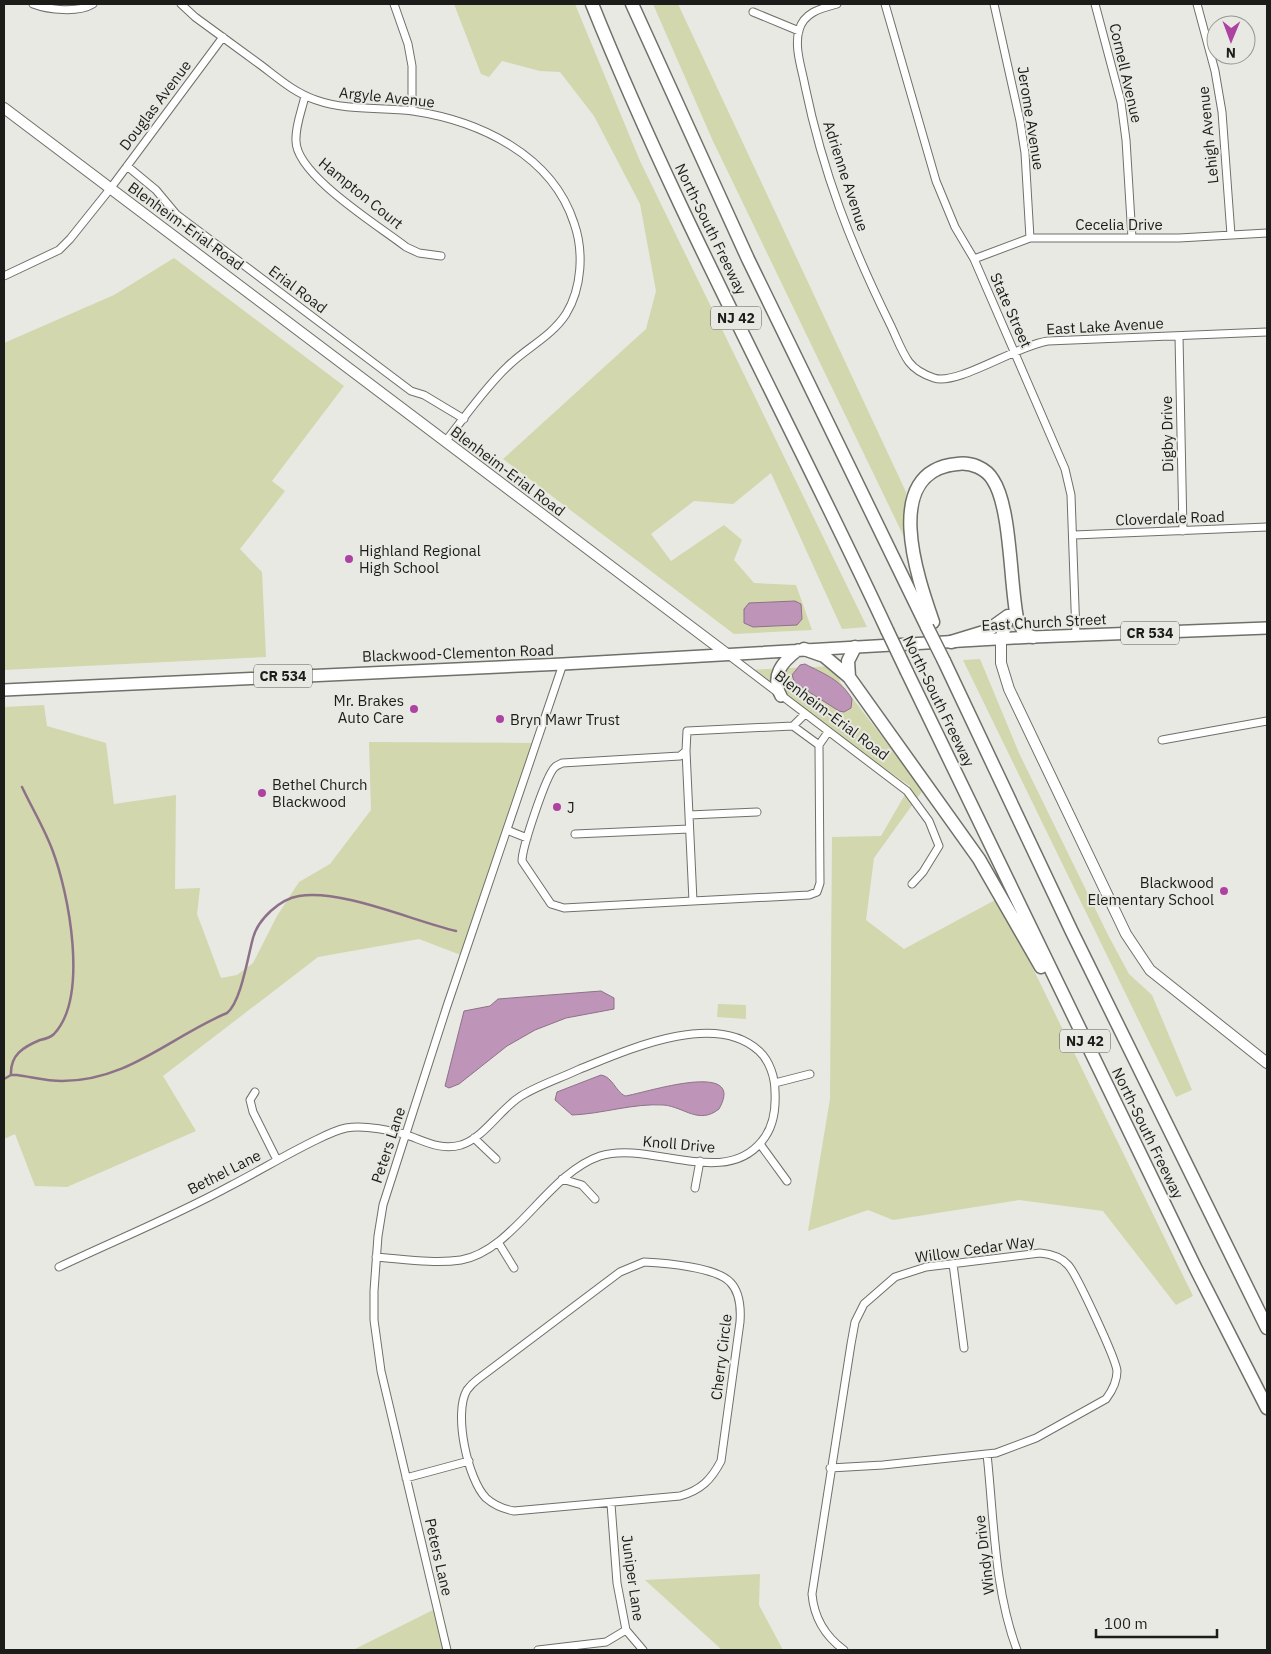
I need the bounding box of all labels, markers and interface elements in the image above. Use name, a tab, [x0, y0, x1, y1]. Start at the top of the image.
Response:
north arrow	[1206, 15, 1256, 65]
street label: Cornell Avenue	[1105, 21, 1147, 125]
text: N	[1226, 44, 1236, 62]
street label: Douglas Avenue	[115, 56, 195, 154]
street label: Jerome Avenue	[1013, 65, 1049, 171]
street label: Argyle Avenue	[338, 83, 436, 111]
street label: Lehigh Avenue	[1193, 85, 1223, 185]
street label: Adrienne Avenue	[819, 119, 873, 233]
street label: Hampton Court	[315, 153, 407, 233]
street label: North-South Freeway	[671, 160, 751, 298]
street label: Blenheim-Erial Road	[124, 178, 248, 274]
street label: Cecelia Drive	[1075, 215, 1163, 234]
street label: Erial Road	[265, 261, 331, 317]
street label: State Street	[986, 270, 1036, 350]
road number: NJ 42	[711, 306, 761, 330]
street label: East Lake Avenue	[1046, 313, 1164, 339]
street label: Digby Drive	[1157, 396, 1177, 472]
street label: Blenheim-Erial Road	[447, 422, 569, 520]
street label: Cloverdale Road	[1115, 507, 1225, 529]
place label: Highland Regional High School	[359, 541, 481, 577]
marker: Highland Regional High School	[343, 553, 355, 565]
street label: East Church Street	[981, 609, 1107, 635]
road number: CR 534	[1121, 622, 1179, 644]
street label: North-South Freeway	[899, 632, 979, 770]
street label: Blackwood-Clementon Road	[362, 640, 554, 666]
road number: CR 534	[254, 664, 312, 688]
street label: Blenheim-Erial Road	[771, 666, 893, 764]
place label: Mr. Brakes Auto Care	[333, 691, 404, 727]
marker: Mr. Brakes Auto Care	[408, 703, 420, 715]
place label: Bryn Mawr Trust	[510, 710, 620, 729]
marker: Bryn Mawr Trust	[494, 713, 506, 725]
place label: Bethel Church Blackwood	[272, 775, 368, 811]
marker: Bethel Church Blackwood	[256, 787, 268, 799]
place label: J	[567, 798, 575, 817]
marker: J	[551, 801, 563, 813]
place label: Blackwood Elementary School	[1087, 873, 1214, 909]
marker: Blackwood Elementary School	[1218, 885, 1230, 897]
road number: NJ 42	[1060, 1030, 1110, 1052]
street label: North-South Freeway	[1108, 1064, 1188, 1202]
street label: Peters Lane	[367, 1104, 409, 1186]
street label: Knoll Drive	[642, 1131, 716, 1157]
street label: Bethel Lane	[184, 1145, 264, 1199]
street label: Willow Cedar Way	[914, 1231, 1037, 1267]
street label: Cherry Circle	[706, 1313, 736, 1401]
street label: Windy Drive	[970, 1514, 998, 1596]
street label: Peters Lane	[421, 1516, 457, 1598]
street label: Juniper Lane	[618, 1534, 648, 1622]
scale bar	[1096, 1606, 1217, 1638]
text: 100 m	[1104, 1614, 1148, 1633]

